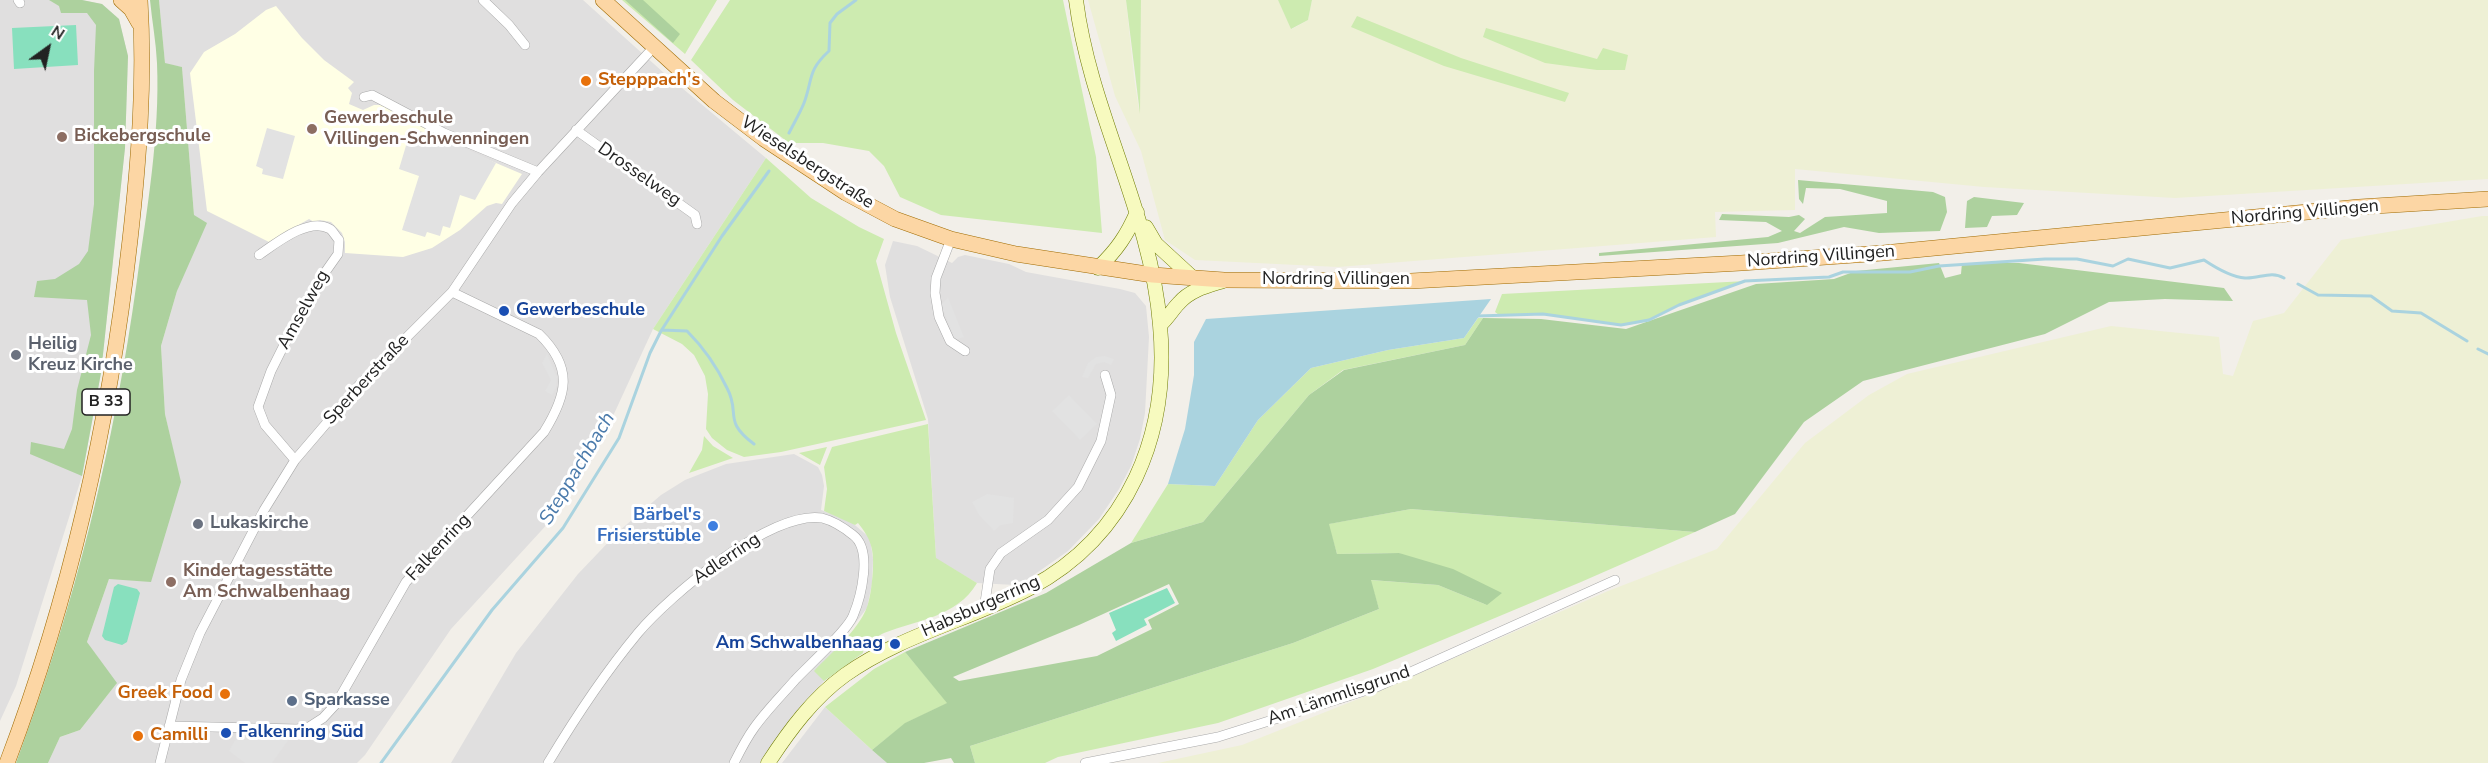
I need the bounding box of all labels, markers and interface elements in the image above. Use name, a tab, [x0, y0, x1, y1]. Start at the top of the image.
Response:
north arrow	[18, 18, 78, 78]
text: N	[47, 20, 69, 45]
place label: Stepppach's	[598, 70, 700, 92]
marker: Stepppach's	[579, 74, 593, 88]
place label: Gewerbeschule Villingen-Schwenningen	[324, 108, 529, 150]
street label: Wieselsbergstraße	[737, 112, 877, 214]
marker: Gewerbeschule Villingen-Schwenningen	[305, 122, 319, 136]
place label: Bickebergschule	[74, 126, 211, 148]
marker: Bickebergschule	[55, 130, 69, 144]
street label: Drosselweg	[593, 138, 685, 212]
street label: Nordring Villingen	[2230, 196, 2380, 230]
street label: Nordring Villingen	[1746, 241, 1896, 273]
street label: Amselweg	[273, 267, 335, 353]
street label: Nordring Villingen	[1262, 269, 1410, 291]
place label: Gewerbeschule	[516, 300, 645, 322]
marker: Gewerbeschule	[497, 304, 511, 318]
street label: Sperberstraße	[320, 330, 414, 430]
place label: Heilig Kreuz Kirche	[28, 334, 133, 376]
marker: Heilig Kreuz Kirche	[9, 348, 23, 362]
road number: B 33	[82, 389, 130, 415]
water label: Steppachbach	[535, 408, 621, 530]
place label: Bärbel's Frisierstüble	[597, 505, 701, 548]
street label: Falkenring	[402, 510, 476, 586]
place label: Lukaskirche	[210, 513, 308, 535]
marker: Lukaskirche	[191, 517, 205, 531]
marker: Bärbel's Frisierstüble	[706, 519, 720, 533]
street label: Adlerring	[689, 529, 765, 589]
place label: Kindertagesstätte Am Schwalbenhaag	[183, 561, 350, 604]
street label: Habsburgerring	[918, 571, 1044, 643]
marker: Kindertagesstätte Am Schwalbenhaag	[164, 575, 178, 589]
place label: Am Schwalbenhaag	[716, 633, 883, 655]
marker: Am Schwalbenhaag	[888, 637, 902, 651]
street label: Am Lämmlisgrund	[1265, 661, 1413, 731]
place label: Greek Food	[117, 683, 213, 705]
marker: Greek Food	[218, 687, 232, 701]
place label: Sparkasse	[304, 690, 390, 712]
marker: Sparkasse	[285, 694, 299, 708]
place label: Falkenring Süd	[238, 722, 364, 744]
place label: Camilli	[150, 725, 208, 747]
marker: Falkenring Süd	[219, 726, 233, 740]
marker: Camilli	[131, 729, 145, 743]

